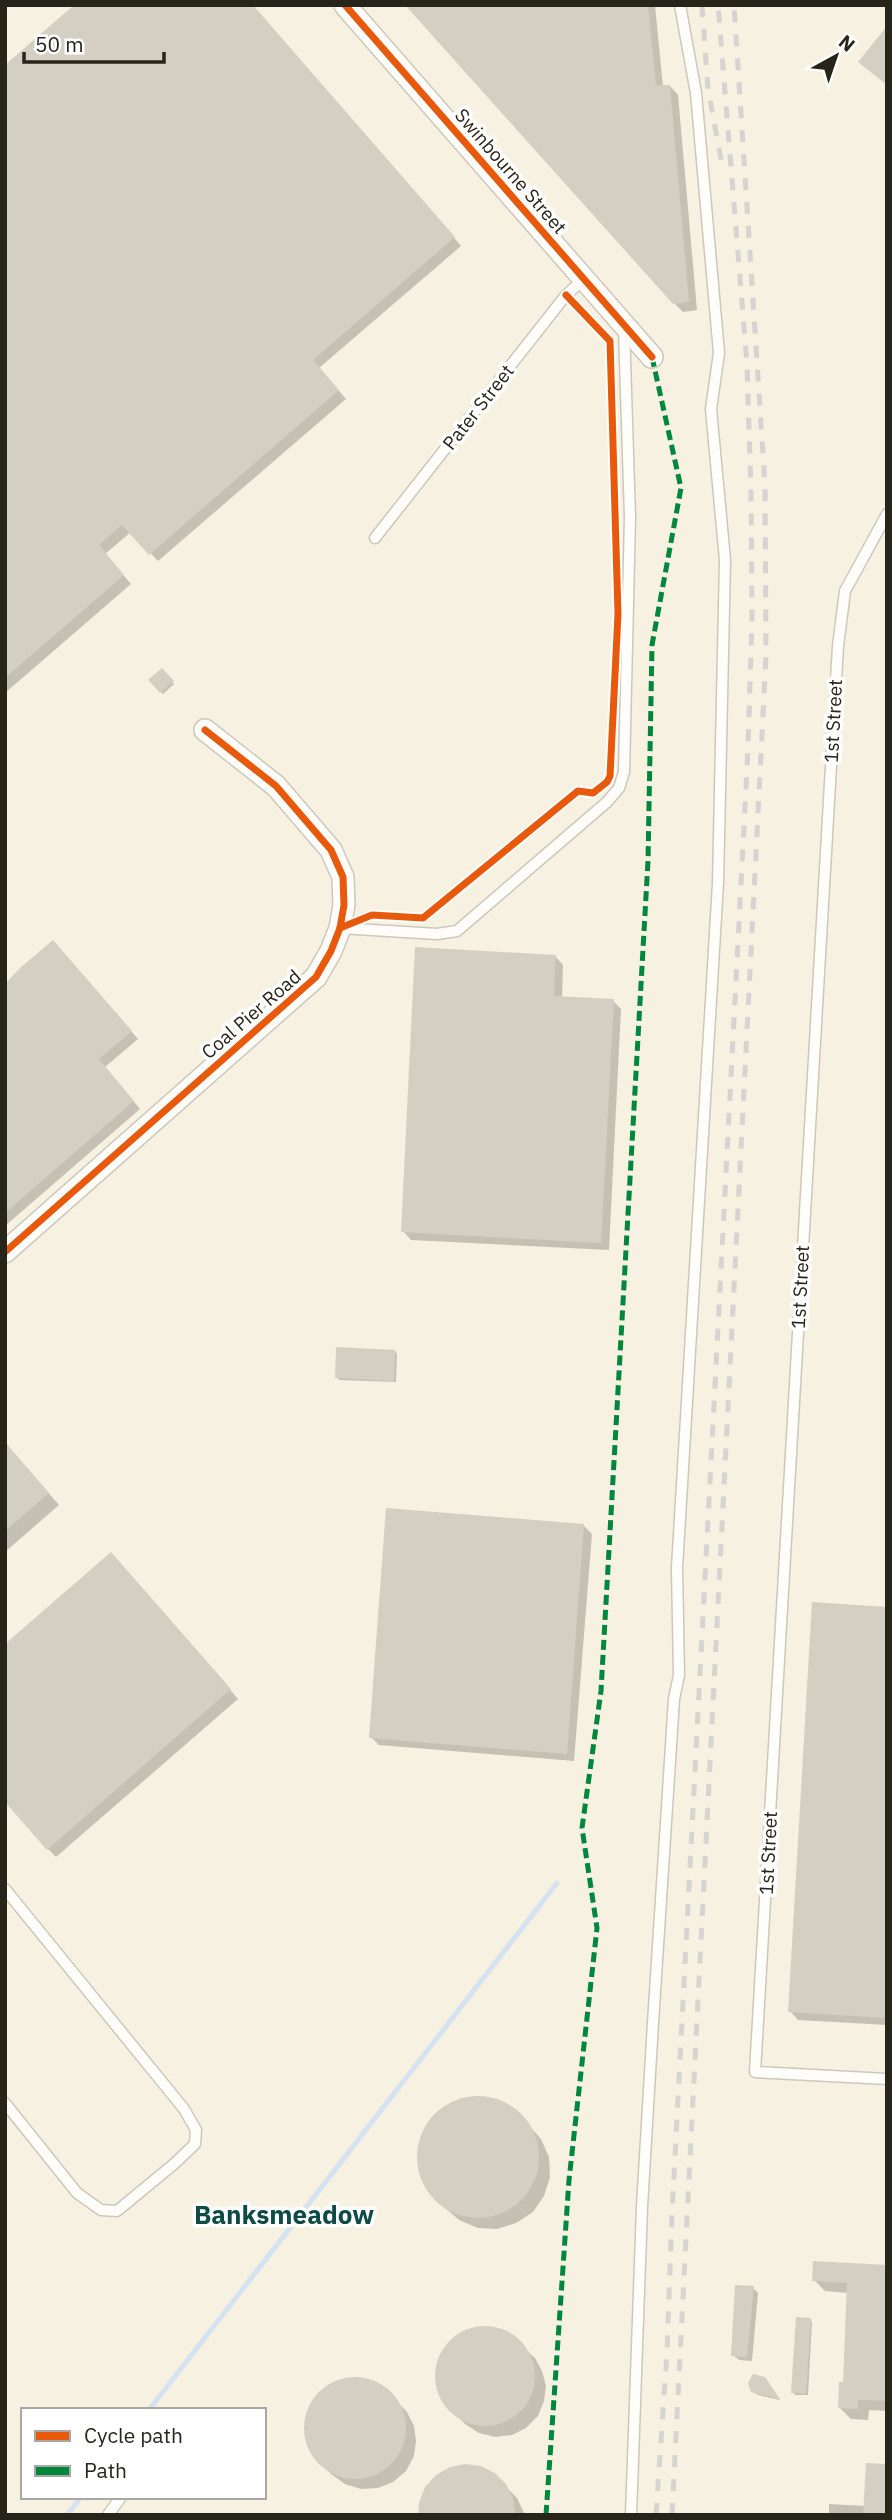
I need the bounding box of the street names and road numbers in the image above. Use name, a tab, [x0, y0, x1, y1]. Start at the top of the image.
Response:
street label: Swinbourne Street	[450, 103, 572, 239]
street label: Pater Street	[437, 359, 519, 455]
street label: 1st Street	[819, 679, 847, 763]
street label: Coal Pier Road	[196, 964, 306, 1064]
street label: 1st Street	[786, 1245, 814, 1329]
street label: 1st Street	[754, 1811, 782, 1895]

